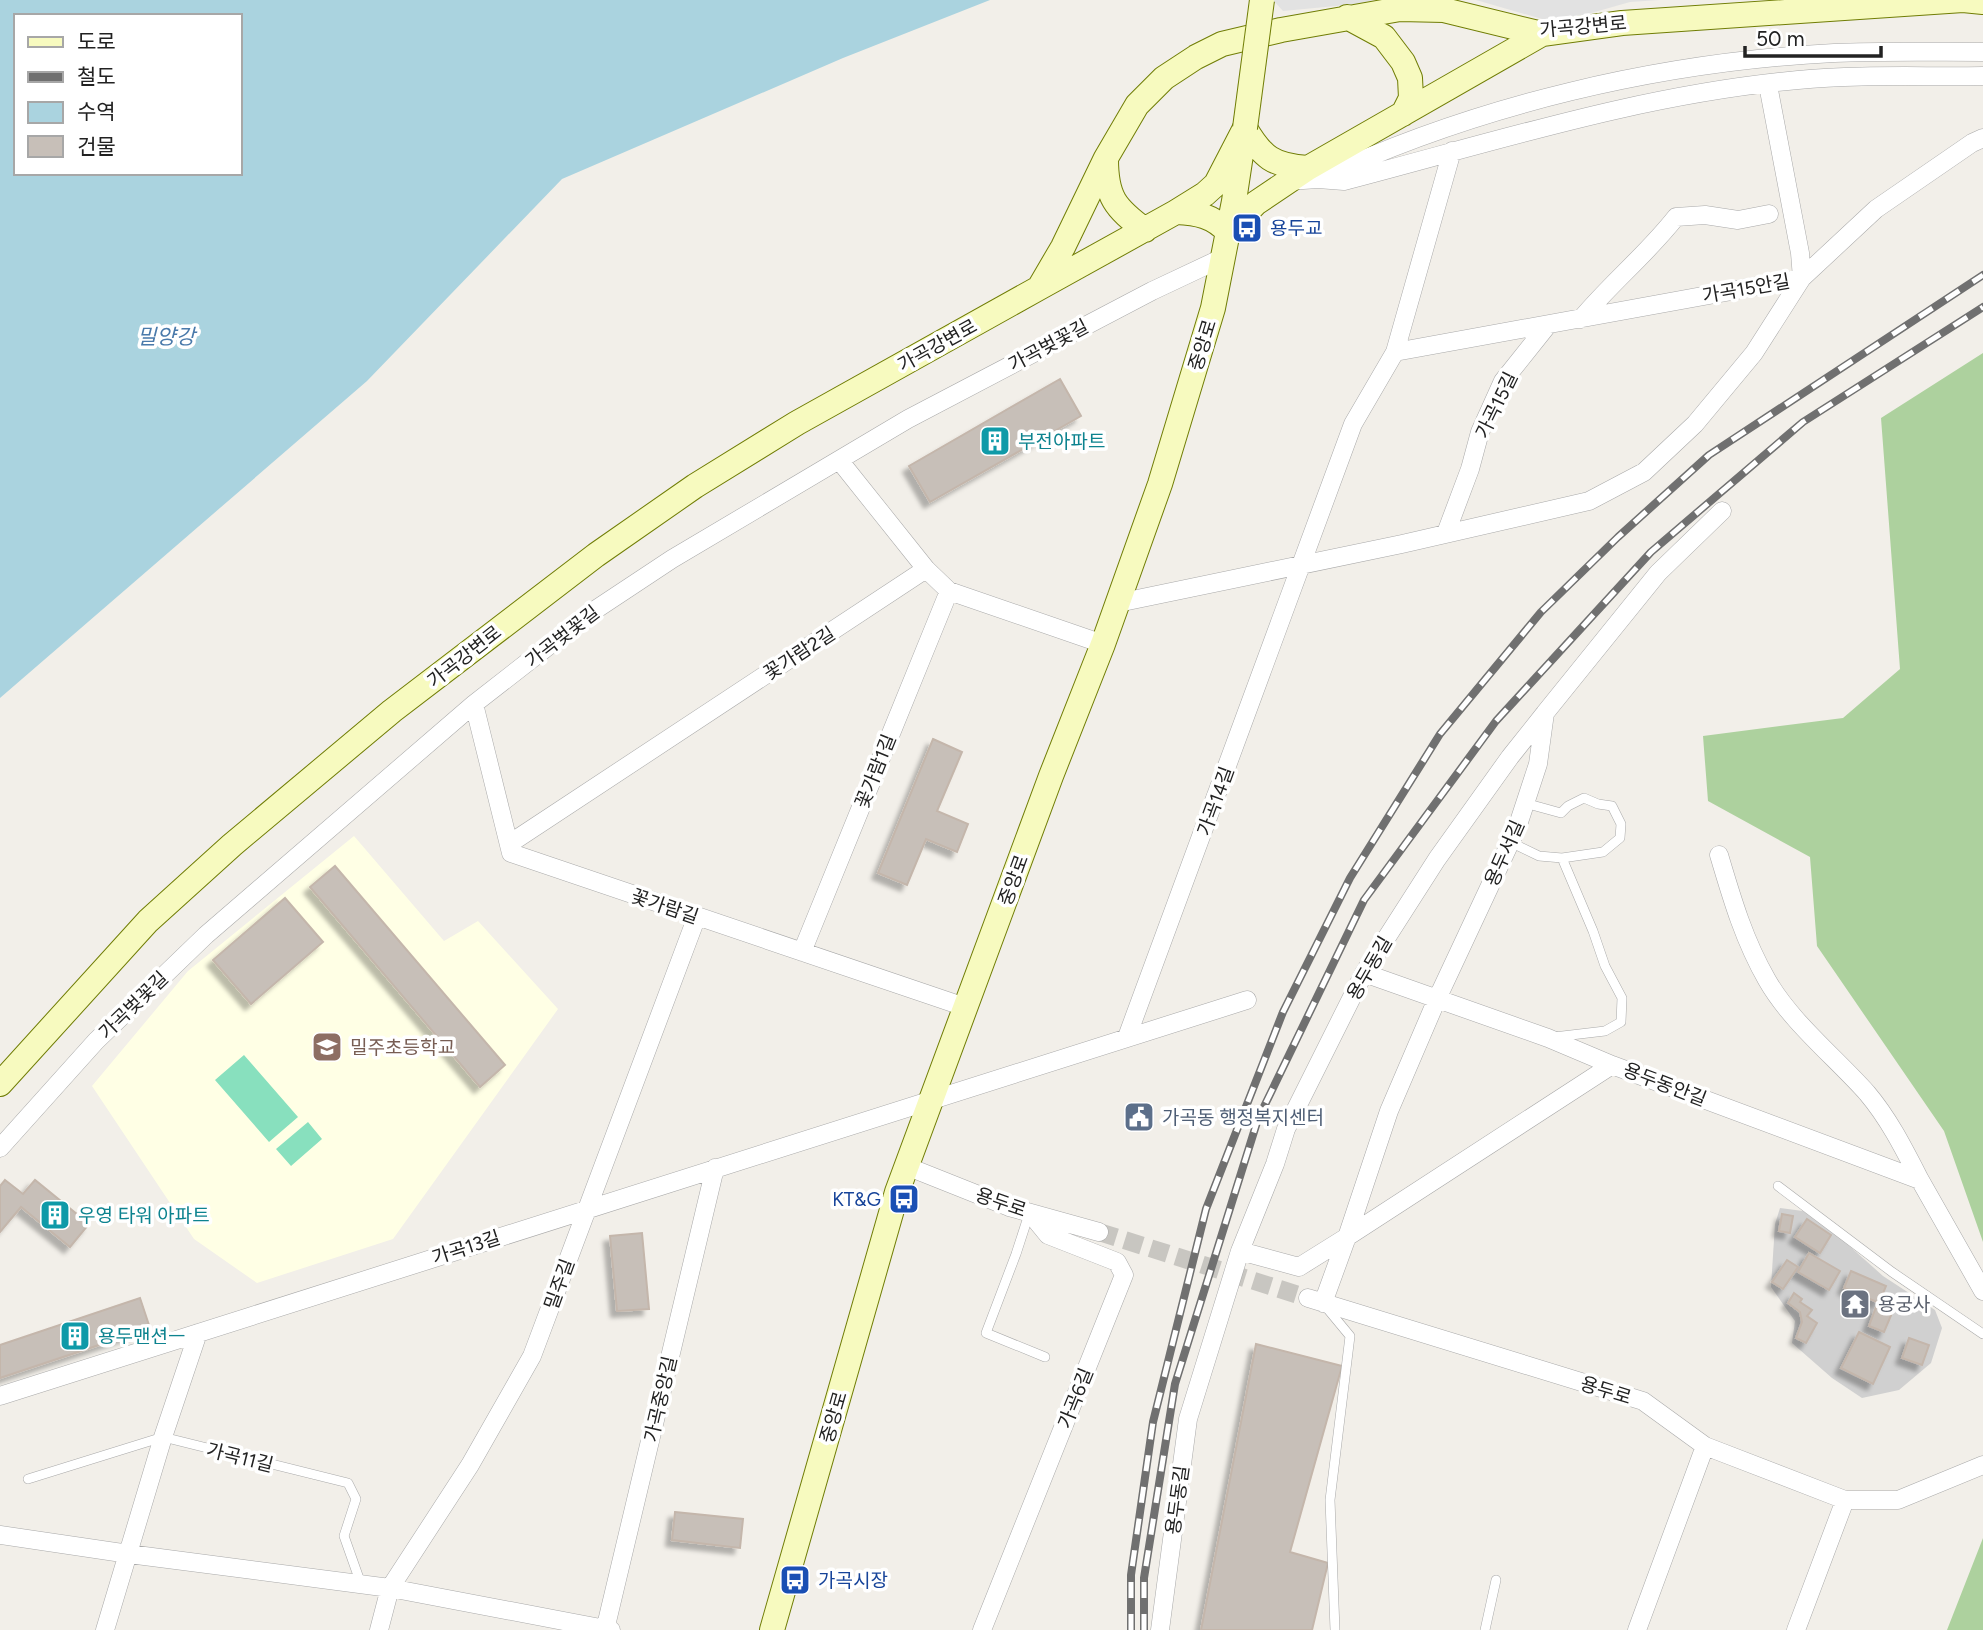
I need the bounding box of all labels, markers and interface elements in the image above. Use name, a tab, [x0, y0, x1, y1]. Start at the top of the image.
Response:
street label: 가곡강변로	[1539, 11, 1628, 42]
legend	[14, 14, 242, 175]
scale bar	[1745, 14, 1882, 58]
text: 50 m	[1756, 26, 1805, 51]
text: 도로	[77, 29, 116, 54]
text: 철도	[77, 64, 116, 89]
text: 수역	[77, 99, 116, 124]
text: 건물	[77, 134, 116, 159]
bus stop icon: 용두교	[1230, 211, 1264, 245]
place label: 용두교	[1270, 217, 1322, 240]
street label: 가곡15안길	[1700, 269, 1792, 308]
street label: 가곡강변로	[893, 314, 981, 377]
street label: 가곡벚꽃길	[1004, 315, 1092, 376]
street label: 중앙로	[1184, 317, 1221, 374]
water label: 밀양강	[137, 324, 198, 349]
street label: 가곡15길	[1471, 368, 1522, 442]
building icon: 부전아파트	[978, 424, 1012, 458]
place label: 부전아파트	[1018, 430, 1105, 453]
street label: 가곡벚꽃길	[521, 600, 604, 672]
street label: 가곡강변로	[423, 620, 506, 692]
street label: 꽃가람2길	[759, 622, 839, 685]
street label: 꽃가람1길	[850, 731, 901, 812]
street label: 가곡14길	[1192, 763, 1239, 839]
street label: 용두서길	[1480, 817, 1529, 890]
street label: 중앙로	[994, 852, 1033, 909]
street label: 꽃가람길	[628, 884, 702, 929]
street label: 용두동길	[1342, 932, 1397, 1004]
street label: 가곡벚꽃길	[94, 967, 173, 1044]
school or university icon: 밀주초등학교	[310, 1030, 344, 1064]
place label: 밀주초등학교	[350, 1036, 455, 1059]
street label: 용두동안길	[1620, 1058, 1710, 1111]
public building icon: 가곡동 행정복지센터	[1122, 1100, 1156, 1134]
place label: 가곡동 행정복지센터	[1162, 1106, 1324, 1129]
bus stop icon: KT&G	[887, 1182, 921, 1216]
street label: 용두로	[972, 1183, 1029, 1222]
place label: KT&G	[832, 1188, 881, 1211]
building icon: 우영 타워 아파트	[38, 1198, 72, 1232]
place label: 우영 타워 아파트	[78, 1204, 210, 1227]
street label: 가곡13길	[429, 1226, 503, 1269]
street label: 밀주길	[540, 1256, 579, 1313]
temple icon: 용궁사	[1838, 1287, 1872, 1321]
place label: 용궁사	[1878, 1293, 1930, 1316]
building icon: 용두맨션ㅡ	[58, 1319, 92, 1353]
place label: 용두맨션ㅡ	[98, 1325, 185, 1348]
street label: 가곡중앙길	[639, 1354, 682, 1444]
street label: 가곡6길	[1053, 1365, 1098, 1432]
street label: 용두로	[1577, 1372, 1634, 1409]
street label: 중앙로	[815, 1389, 852, 1446]
street label: 가곡11길	[204, 1438, 276, 1477]
street label: 용두동길	[1161, 1464, 1194, 1536]
bus stop icon: 가곡시장	[778, 1563, 812, 1597]
place label: 가곡시장	[818, 1569, 888, 1592]

